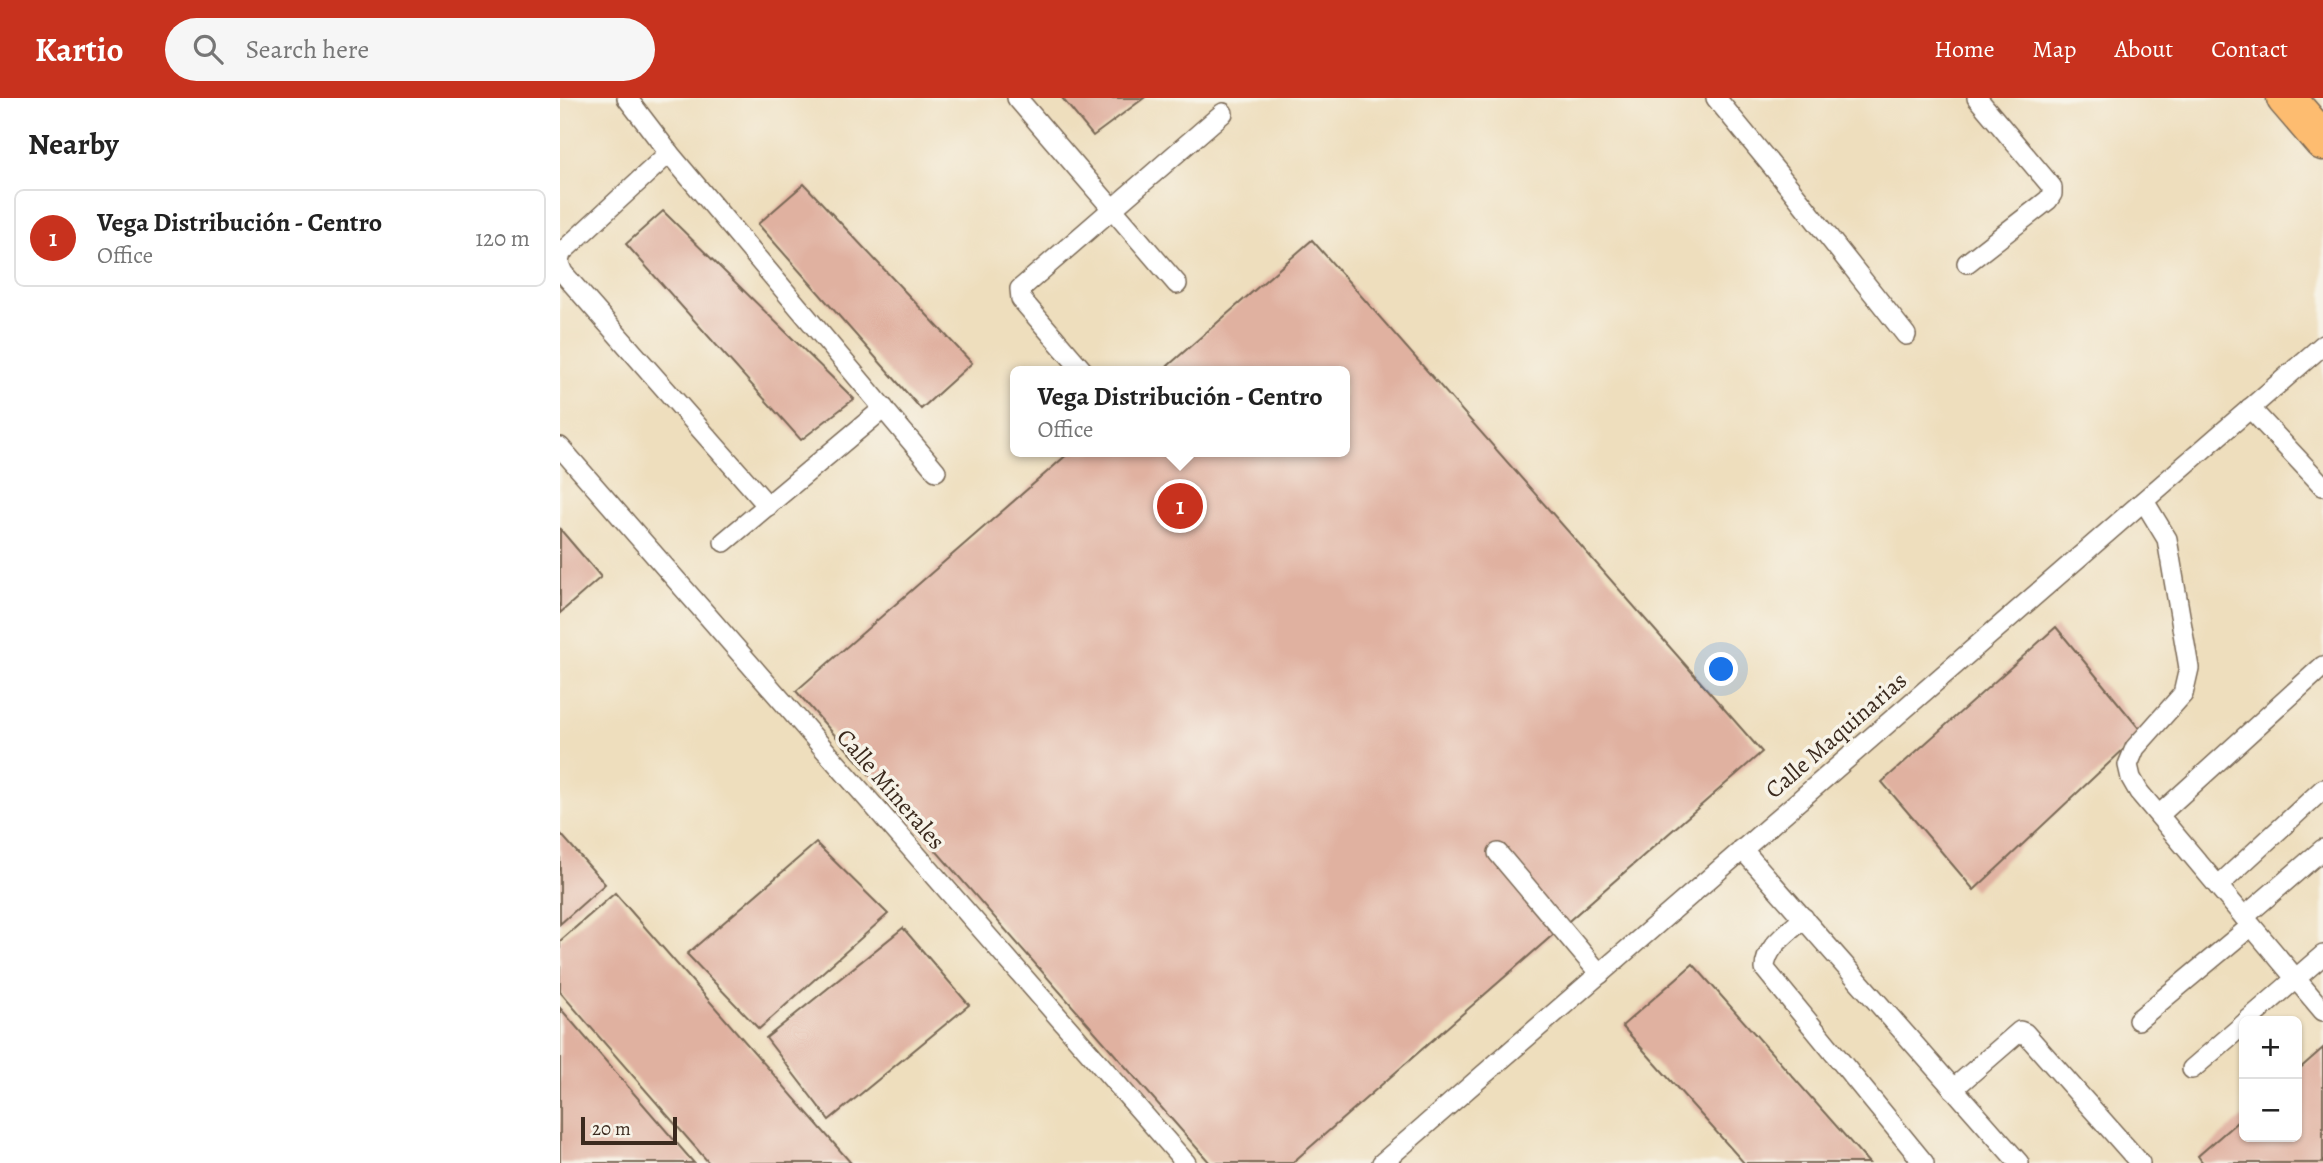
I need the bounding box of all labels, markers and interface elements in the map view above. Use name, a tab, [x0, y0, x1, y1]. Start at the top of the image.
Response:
search box	[165, 18, 655, 81]
text: Kartio	[35, 27, 123, 72]
icon: search	[189, 30, 227, 68]
text: Search here	[245, 32, 369, 67]
text: Home	[1934, 33, 1995, 65]
text: Map	[2033, 33, 2077, 65]
text: About	[2115, 33, 2173, 65]
text: Contact	[2211, 33, 2288, 65]
text: Nearby	[28, 124, 119, 164]
text: Vega Distribución - Centro	[97, 205, 382, 240]
text: 1	[49, 223, 57, 254]
text: 120 m	[475, 223, 530, 254]
text: Office	[97, 240, 153, 271]
popup	[1010, 366, 1350, 457]
text: Vega Distribución - Centro	[1037, 379, 1323, 414]
text: Office	[1037, 414, 1093, 445]
pin: 1	[1157, 480, 1203, 532]
your location	[1704, 652, 1738, 686]
street label: Calle Maquinarias	[1758, 665, 1914, 805]
street label: Calle Minerales	[830, 722, 952, 856]
map controls	[2239, 1016, 2302, 1142]
button: +	[2239, 1016, 2302, 1079]
button: −	[2239, 1079, 2302, 1142]
scale bar	[581, 1114, 677, 1146]
text: 20 m	[592, 1116, 631, 1142]

